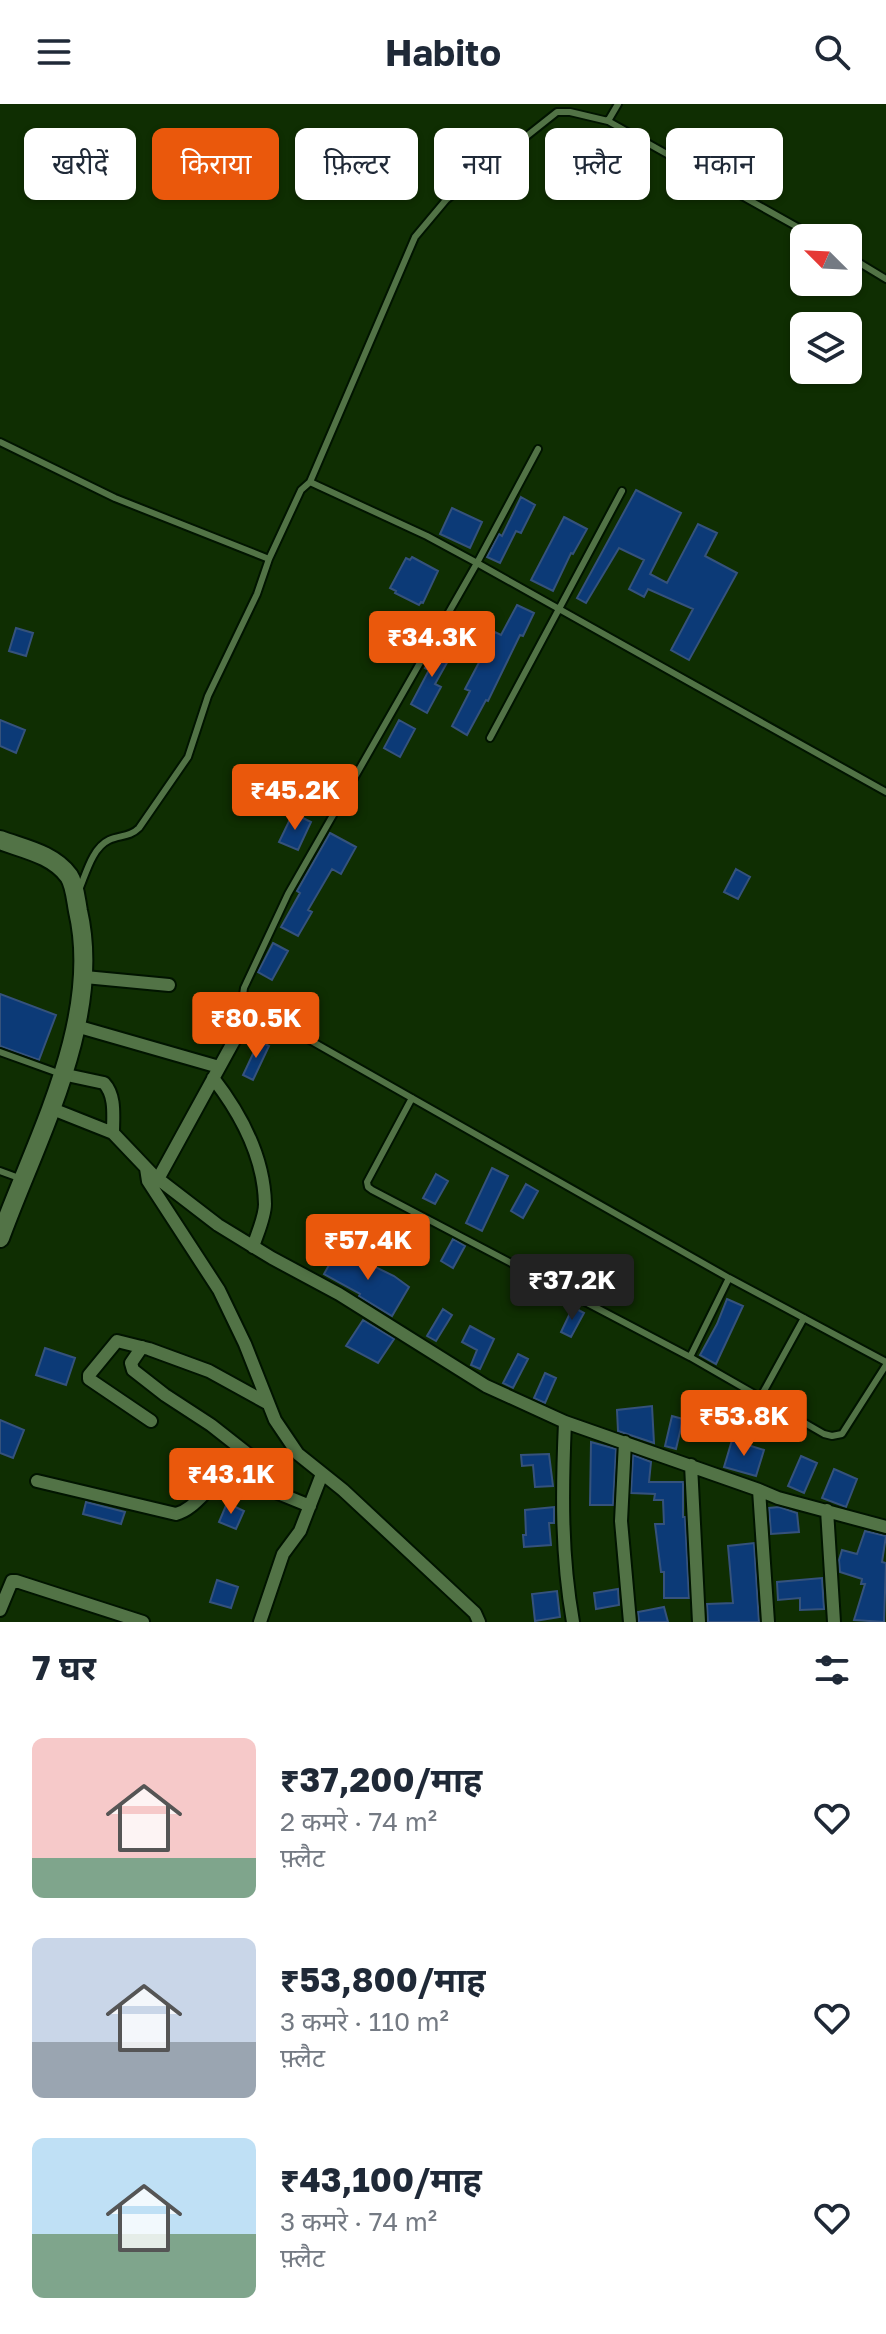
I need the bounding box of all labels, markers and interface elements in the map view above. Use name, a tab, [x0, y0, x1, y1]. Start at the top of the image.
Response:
icon: menu	[32, 30, 76, 74]
icon: search	[810, 30, 854, 74]
text: Habito	[385, 31, 501, 74]
chip: खरीदें	[24, 128, 136, 200]
chip: किराया	[152, 128, 279, 200]
chip: फ़िल्टर	[295, 128, 418, 200]
chip: नया	[434, 128, 529, 200]
chip: फ़्लैट	[545, 128, 650, 200]
chip: मकान	[666, 128, 783, 200]
north arrow	[790, 224, 862, 296]
map controls	[790, 224, 862, 384]
button: layers	[790, 312, 862, 384]
pin: ₹34.3K	[367, 611, 497, 679]
text: ₹34.3K	[387, 621, 477, 652]
pin: ₹45.2K	[230, 764, 360, 832]
text: ₹45.2K	[250, 774, 340, 805]
pin: ₹80.5K	[191, 992, 321, 1060]
text: ₹80.5K	[210, 1002, 302, 1033]
pin: ₹57.4K	[303, 1214, 433, 1282]
text: ₹57.4K	[324, 1224, 412, 1255]
pin: ₹37.2K	[507, 1254, 637, 1322]
text: ₹37.2K	[528, 1264, 616, 1295]
pin: ₹53.8K	[679, 1390, 809, 1458]
text: ₹53.8K	[699, 1400, 789, 1431]
pin: ₹43.1K	[166, 1448, 296, 1516]
text: ₹43.1K	[187, 1458, 275, 1489]
text: 7 घर	[32, 1647, 96, 1687]
icon: filters	[810, 1648, 854, 1692]
text: ₹37,200/माह	[280, 1759, 482, 1799]
icon: home	[96, 1770, 192, 1866]
icon: heart	[810, 1796, 854, 1840]
text: 2 कमरे · 74 m²	[280, 1806, 437, 1837]
text: फ़्लैट	[280, 1842, 325, 1873]
text: ₹53,800/माह	[280, 1959, 486, 1999]
icon: home	[96, 1970, 192, 2066]
icon: heart	[810, 1996, 854, 2040]
text: 3 कमरे · 110 m²	[280, 2006, 449, 2037]
text: फ़्लैट	[280, 2042, 325, 2073]
text: ₹43,100/माह	[280, 2159, 482, 2199]
icon: home	[96, 2170, 192, 2266]
icon: heart	[810, 2196, 854, 2240]
text: 3 कमरे · 74 m²	[280, 2206, 437, 2237]
text: फ़्लैट	[280, 2242, 325, 2273]

